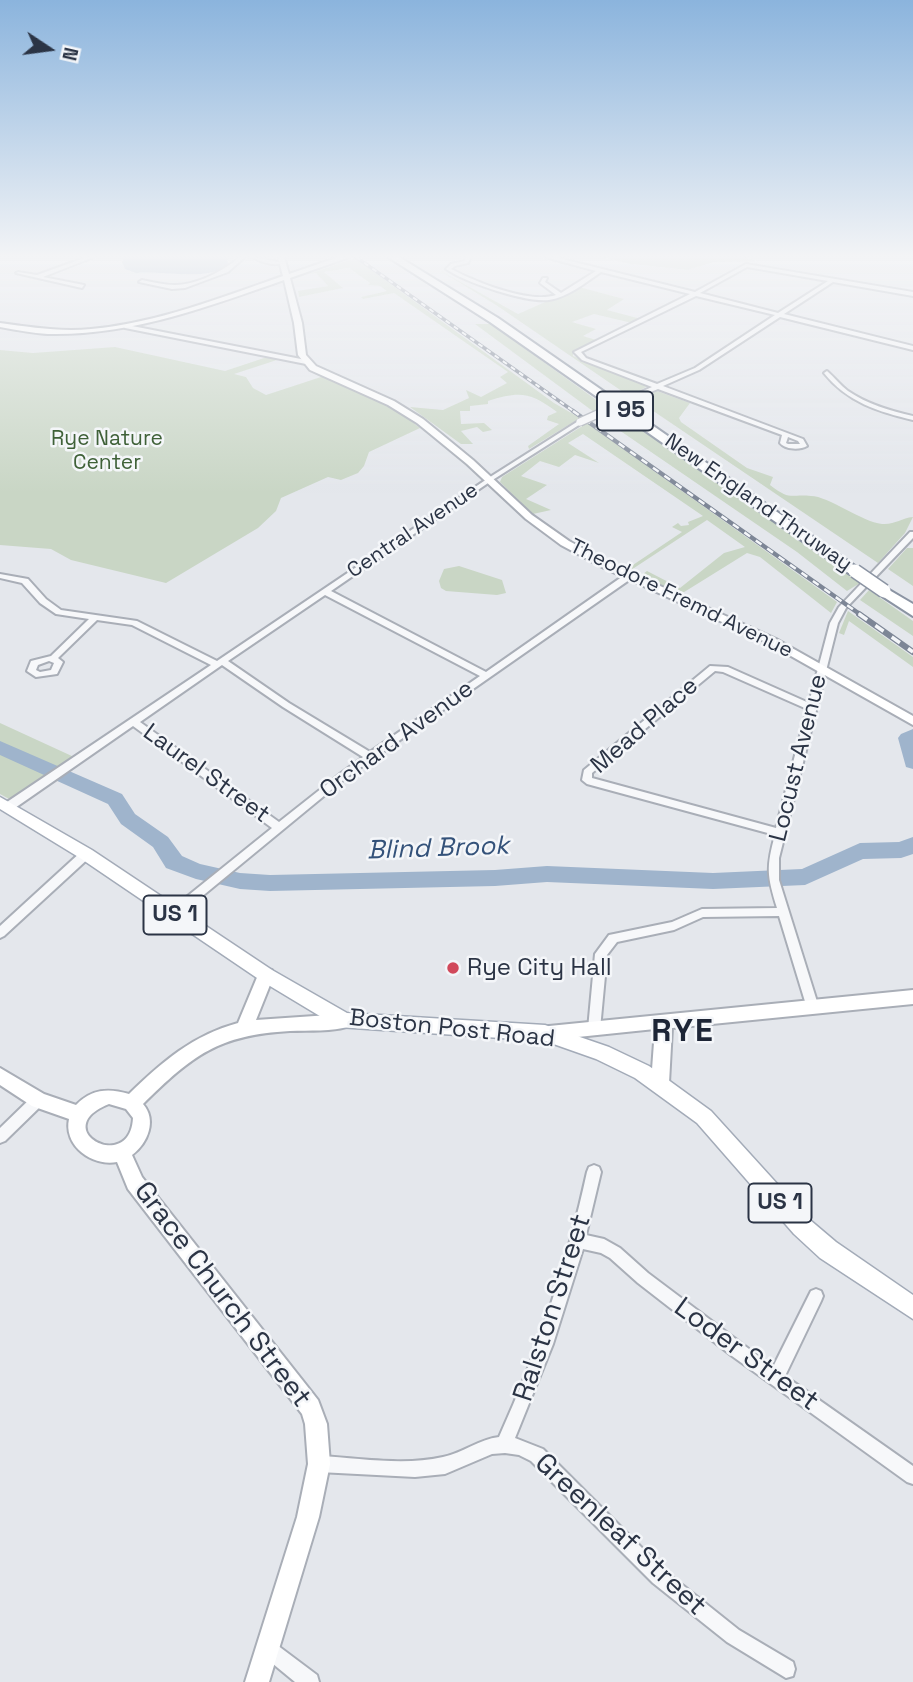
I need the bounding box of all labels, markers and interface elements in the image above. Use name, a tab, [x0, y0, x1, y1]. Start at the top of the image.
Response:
north arrow	[14, 14, 84, 84]
text: N	[56, 45, 84, 63]
road number: I 95	[597, 392, 653, 430]
park label: Rye Nature Center	[51, 426, 163, 476]
street label: New England Thruway	[659, 429, 857, 577]
street label: Central Avenue	[343, 478, 483, 584]
street label: Theodore Fremd Avenue	[565, 534, 797, 664]
street label: Locust Avenue	[764, 671, 834, 845]
street label: Mead Place	[586, 672, 704, 780]
street label: Orchard Avenue	[315, 675, 479, 805]
street label: Laurel Street	[137, 718, 275, 830]
water label: Blind Brook	[367, 831, 509, 867]
road number: US 1	[144, 896, 206, 934]
place label: Rye City Hall	[467, 954, 612, 982]
marker: Rye City Hall	[445, 960, 461, 976]
street label: Boston Post Road	[348, 1004, 556, 1054]
district label: RYE	[652, 1013, 714, 1051]
street label: Grace Church Street	[126, 1176, 318, 1414]
road number: US 1	[748, 1184, 812, 1222]
street label: Ralston Street	[507, 1210, 599, 1406]
street label: Loder Street	[667, 1291, 825, 1419]
street label: Greenleaf Street	[527, 1447, 713, 1623]

